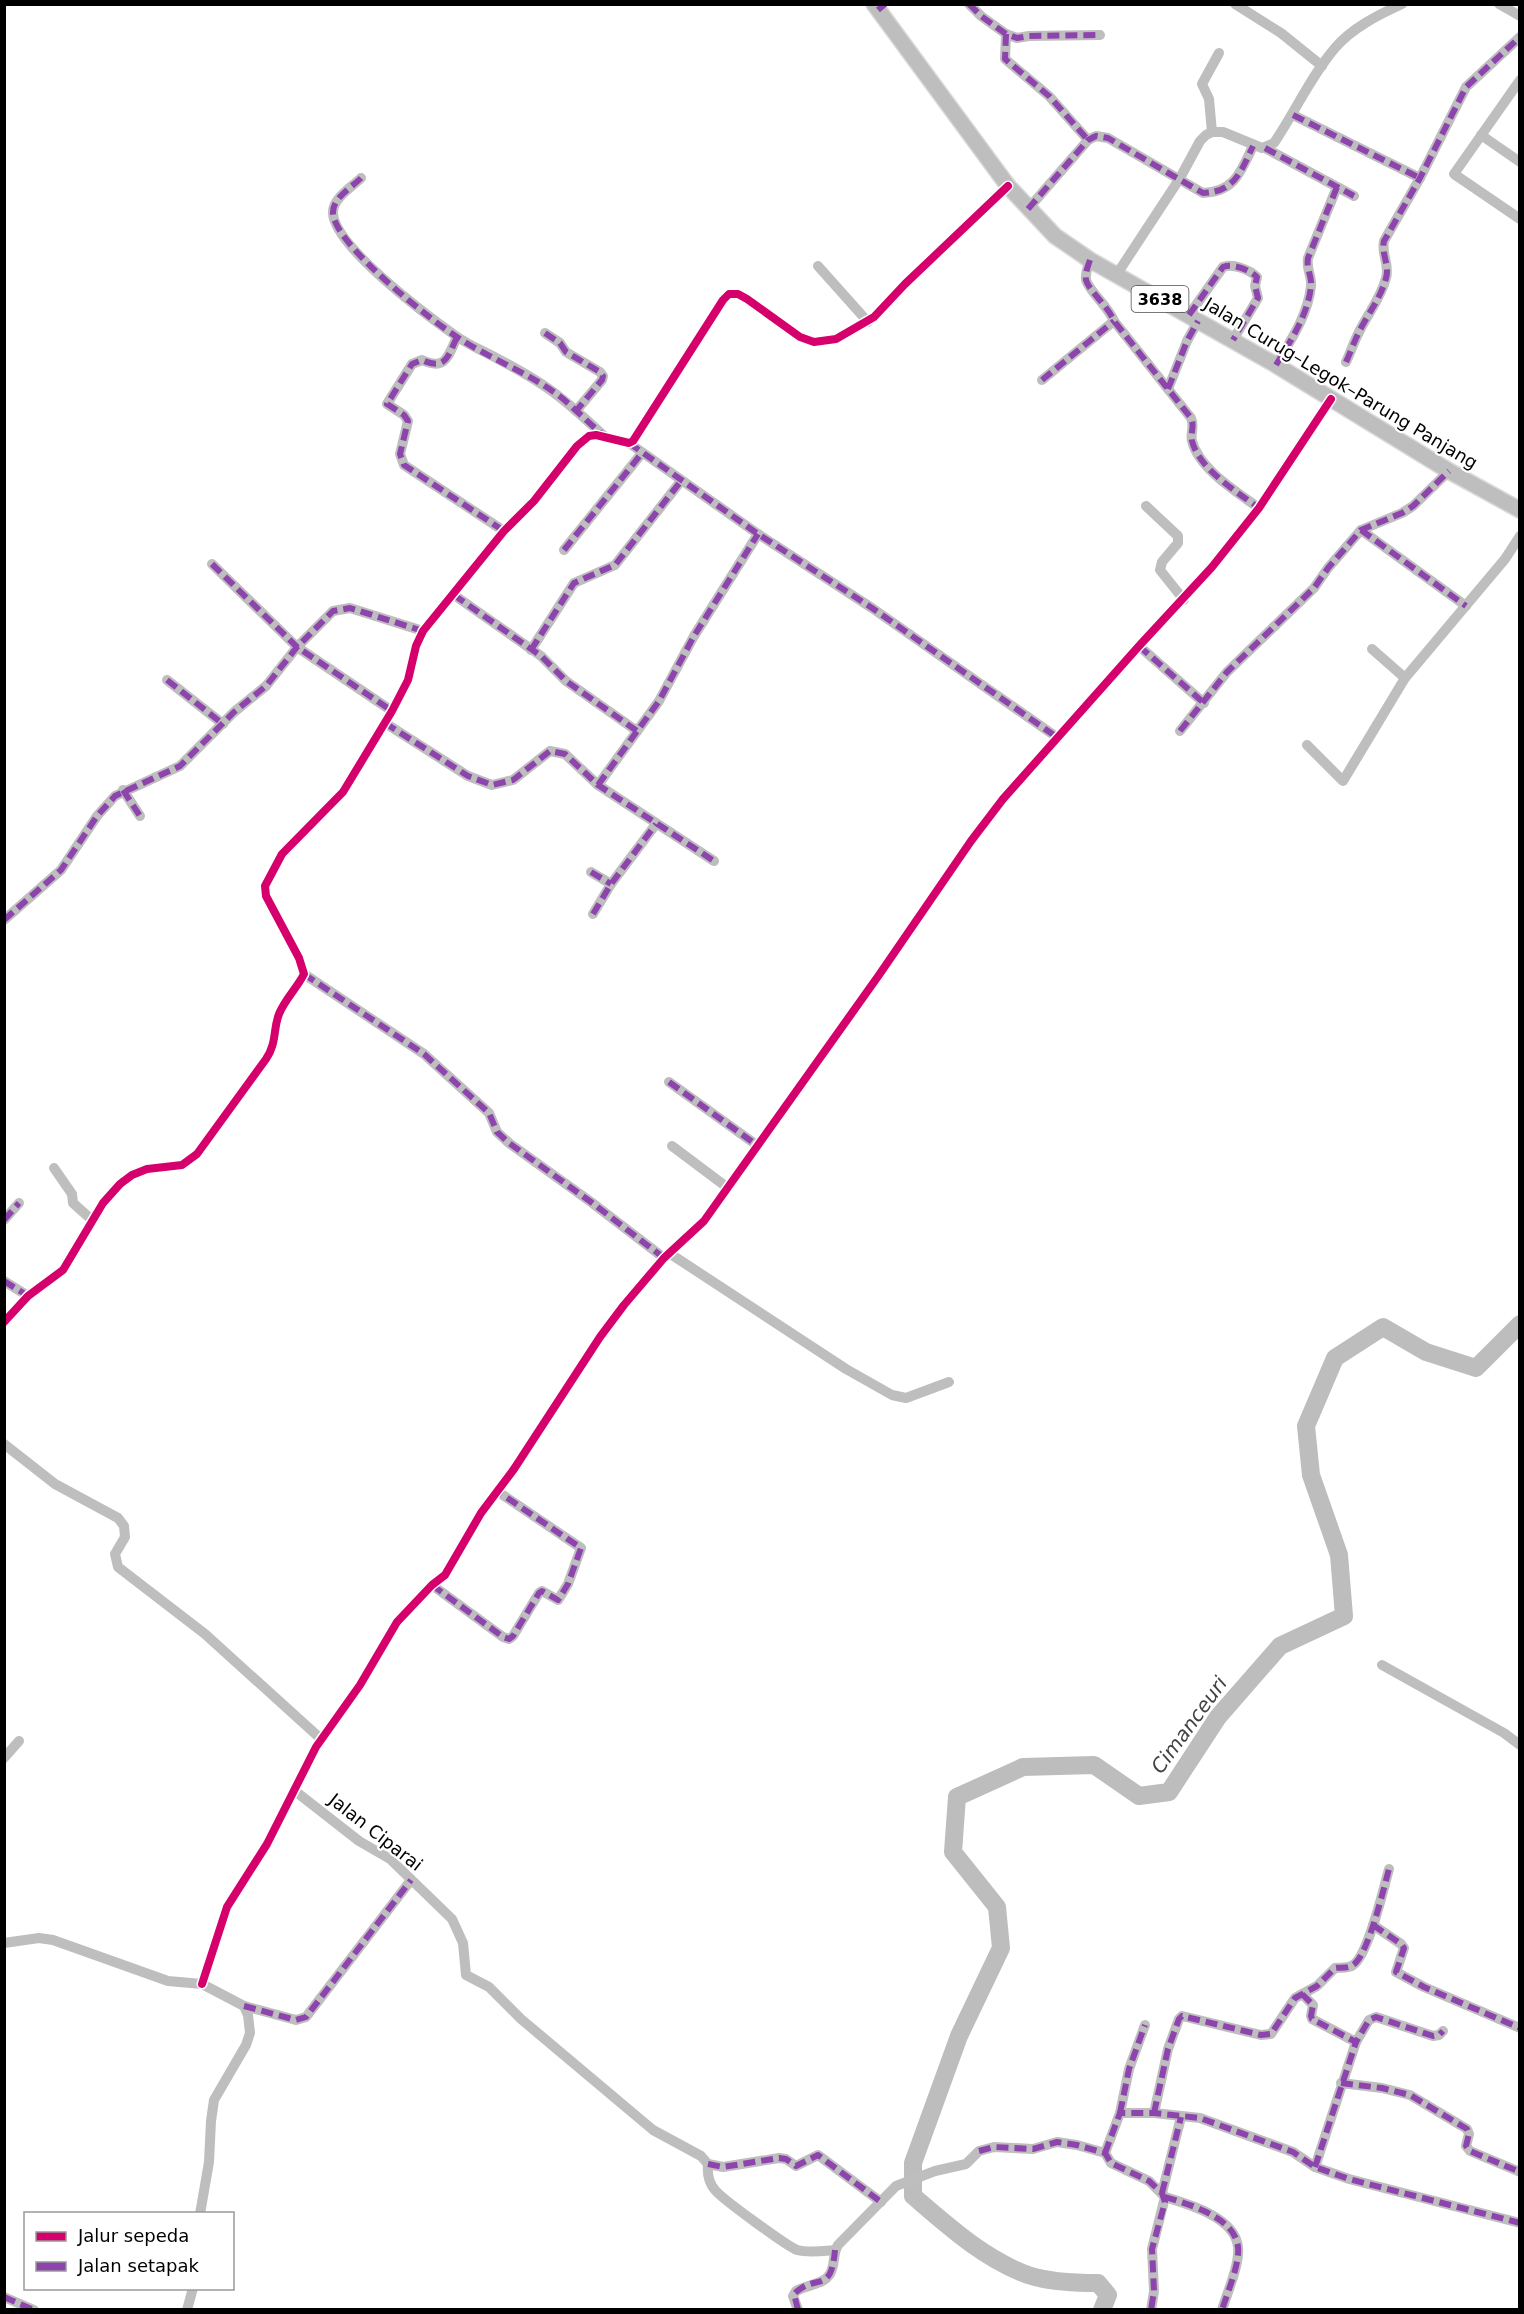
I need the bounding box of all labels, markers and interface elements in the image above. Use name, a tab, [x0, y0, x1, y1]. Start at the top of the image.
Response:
road number: 3638	[1132, 286, 1188, 312]
street label: Jalan Curug–Legok–Parung Panjang	[1200, 292, 1481, 473]
water label: Cimanceuri	[1146, 1672, 1232, 1778]
street label: Jalan Ciparai	[324, 1788, 427, 1875]
legend	[24, 2212, 234, 2290]
text: Jalur sepeda	[77, 2225, 189, 2246]
text: Jalan setapak	[77, 2255, 199, 2276]

